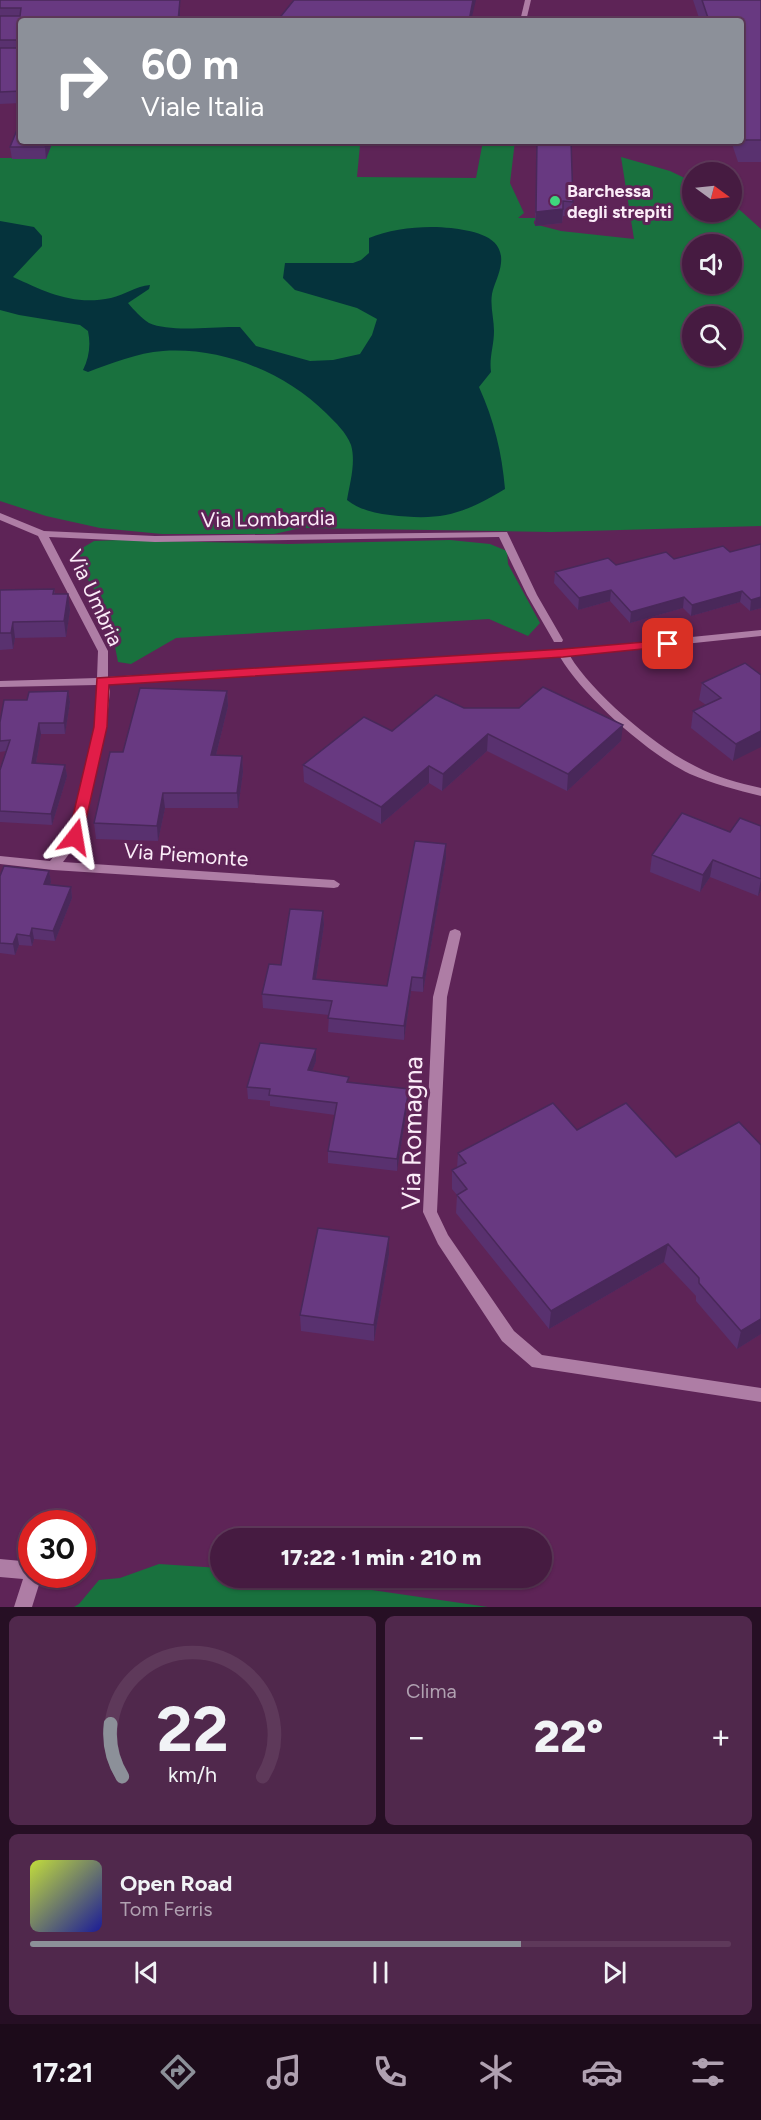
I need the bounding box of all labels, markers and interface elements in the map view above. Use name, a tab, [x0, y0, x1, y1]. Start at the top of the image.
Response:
text: 60 m	[141, 39, 239, 90]
icon: right	[42, 42, 120, 120]
text: Viale Italia	[141, 90, 264, 123]
north arrow	[682, 162, 742, 222]
map controls	[682, 162, 742, 366]
place label: Barchessa degli strepiti	[567, 180, 672, 223]
marker: Barchessa degli strepiti	[548, 194, 562, 208]
button: sound	[682, 234, 742, 294]
button: search	[682, 306, 742, 366]
street label: Via Lombardia	[201, 505, 335, 532]
street label: Via Umbria	[62, 546, 129, 650]
pin	[642, 618, 693, 669]
icon: arrive	[651, 627, 684, 660]
position arrow	[43, 805, 107, 869]
street label: Via Piemonte	[123, 838, 249, 871]
street label: Via Romagna	[395, 1056, 429, 1210]
speed limit sign: 30	[18, 1510, 96, 1588]
text: 17:22 · 1 min · 210 m	[281, 1544, 481, 1571]
text: Clima	[406, 1679, 457, 1703]
text: 22	[156, 1692, 229, 1767]
text: 22°	[533, 1709, 604, 1763]
text: −	[406, 1717, 427, 1756]
text: +	[710, 1717, 731, 1756]
text: km/h	[168, 1763, 217, 1788]
text: Open Road	[120, 1870, 232, 1897]
text: Tom Ferris	[120, 1897, 213, 1921]
icon: previous	[130, 1956, 163, 1989]
icon: pause	[364, 1956, 397, 1989]
icon: next	[598, 1956, 631, 1989]
icon: directions	[157, 2051, 199, 2093]
icon: music	[263, 2051, 305, 2093]
icon: phone	[369, 2051, 411, 2093]
icon: climate	[475, 2051, 517, 2093]
icon: car	[581, 2051, 623, 2093]
icon: filters	[687, 2051, 729, 2093]
text: 17:21	[32, 2056, 94, 2089]

